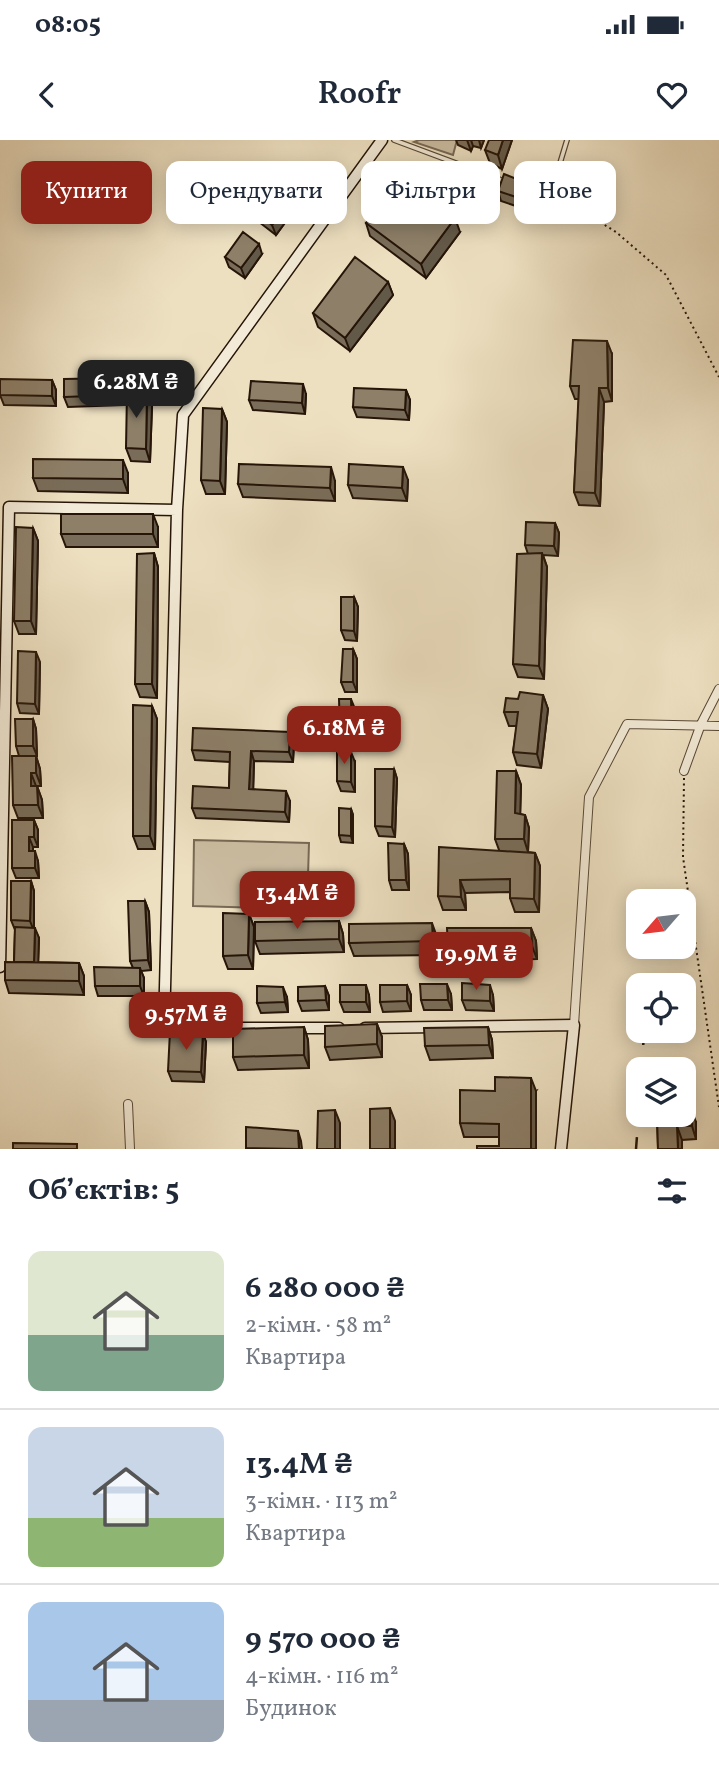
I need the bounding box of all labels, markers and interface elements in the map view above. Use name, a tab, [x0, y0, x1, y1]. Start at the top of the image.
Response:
text: 08:05	[35, 7, 101, 43]
text: Roofr	[318, 73, 401, 117]
icon: back	[28, 76, 66, 114]
icon: heart	[653, 76, 691, 114]
chip: Купити	[21, 161, 152, 224]
chip: Орендувати	[166, 161, 347, 224]
chip: Фільтри	[361, 161, 500, 224]
chip: Нове	[514, 161, 616, 224]
pin: 6.28M ₴	[71, 360, 201, 420]
text: 6.28M ₴	[94, 367, 178, 399]
pin: 6.18M ₴	[279, 706, 409, 766]
text: 6.18M ₴	[303, 713, 385, 745]
pin: 13.4M ₴	[232, 872, 362, 931]
text: 13.4M ₴	[256, 878, 338, 910]
north arrow	[626, 889, 696, 959]
map controls	[626, 889, 696, 1127]
pin: 19.9M ₴	[411, 932, 541, 992]
text: 19.9M ₴	[435, 939, 517, 971]
button: locate	[626, 973, 696, 1043]
pin: 9.57M ₴	[121, 992, 251, 1052]
text: 9.57M ₴	[145, 999, 227, 1031]
button: layers	[626, 1057, 696, 1127]
text: Об’єктів: 5	[28, 1170, 179, 1212]
icon: filters	[653, 1172, 691, 1210]
text: 6 280 000 ₴	[245, 1268, 405, 1310]
icon: home	[84, 1279, 168, 1363]
text: 2-кімн. · 58 m²	[245, 1310, 391, 1342]
text: Квартира	[245, 1342, 346, 1374]
text: 13.4M ₴	[245, 1444, 353, 1486]
icon: home	[84, 1455, 168, 1539]
text: 3-кімн. · 113 m²	[245, 1486, 398, 1518]
text: Квартира	[245, 1518, 346, 1550]
text: 9 570 000 ₴	[245, 1619, 401, 1661]
icon: home	[84, 1630, 168, 1714]
text: 4-кімн. · 116 m²	[245, 1661, 398, 1693]
text: Будинок	[245, 1693, 336, 1725]

